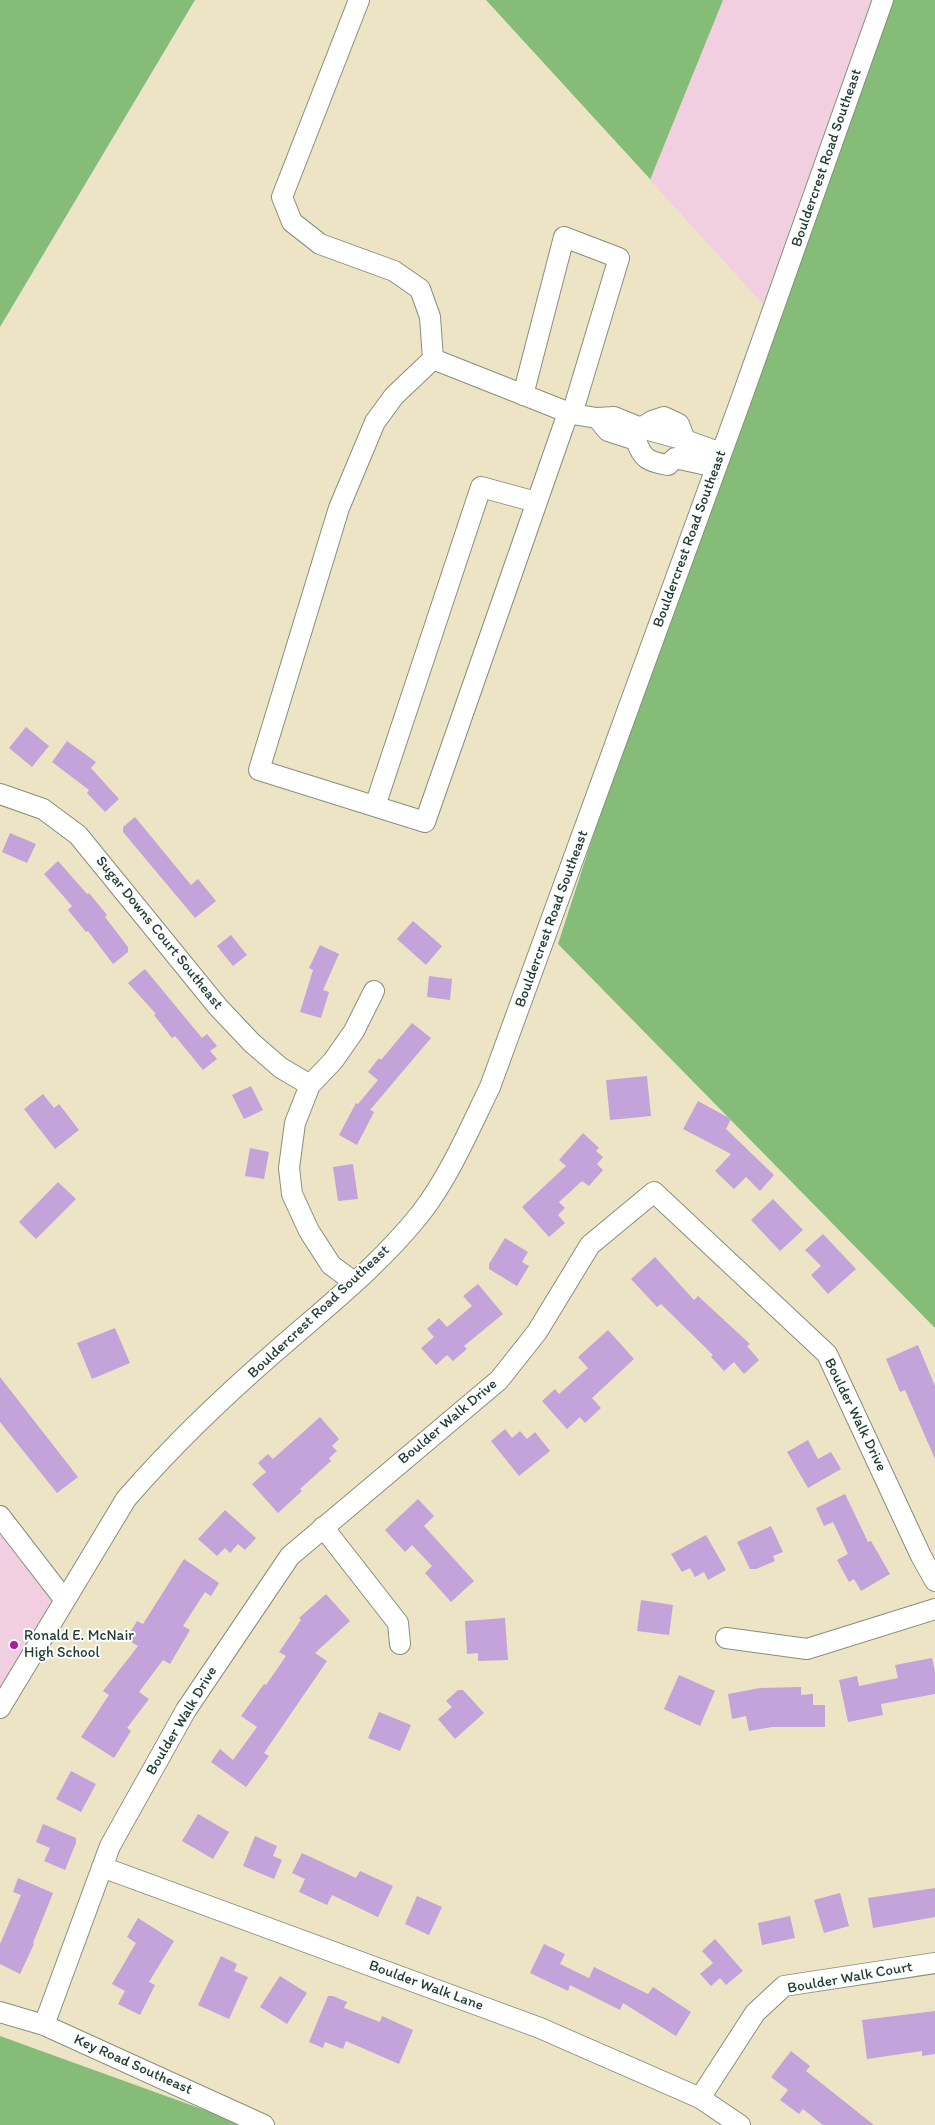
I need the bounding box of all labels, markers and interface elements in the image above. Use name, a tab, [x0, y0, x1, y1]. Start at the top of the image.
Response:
street label: Bouldercrest Road Southeast	[788, 66, 866, 250]
street label: Bouldercrest Road Southeast	[650, 448, 730, 630]
street label: Bouldercrest Road Southeast	[512, 828, 592, 1010]
street label: Sugar Downs Court Southeast	[92, 853, 226, 1013]
street label: Bouldercrest Road Southeast	[244, 1242, 394, 1382]
street label: Boulder Walk Drive	[820, 1356, 890, 1474]
street label: Boulder Walk Drive	[395, 1375, 501, 1469]
place label: Ronald E. McNair High School	[24, 1627, 134, 1662]
marker: Ronald E. McNair High School	[8, 1639, 20, 1651]
street label: Boulder Walk Drive	[142, 1663, 222, 1779]
street label: Boulder Walk Lane	[366, 1957, 486, 2015]
street label: Boulder Walk Court	[786, 1958, 914, 1998]
street label: Key Road Southeast	[71, 2031, 195, 2099]

